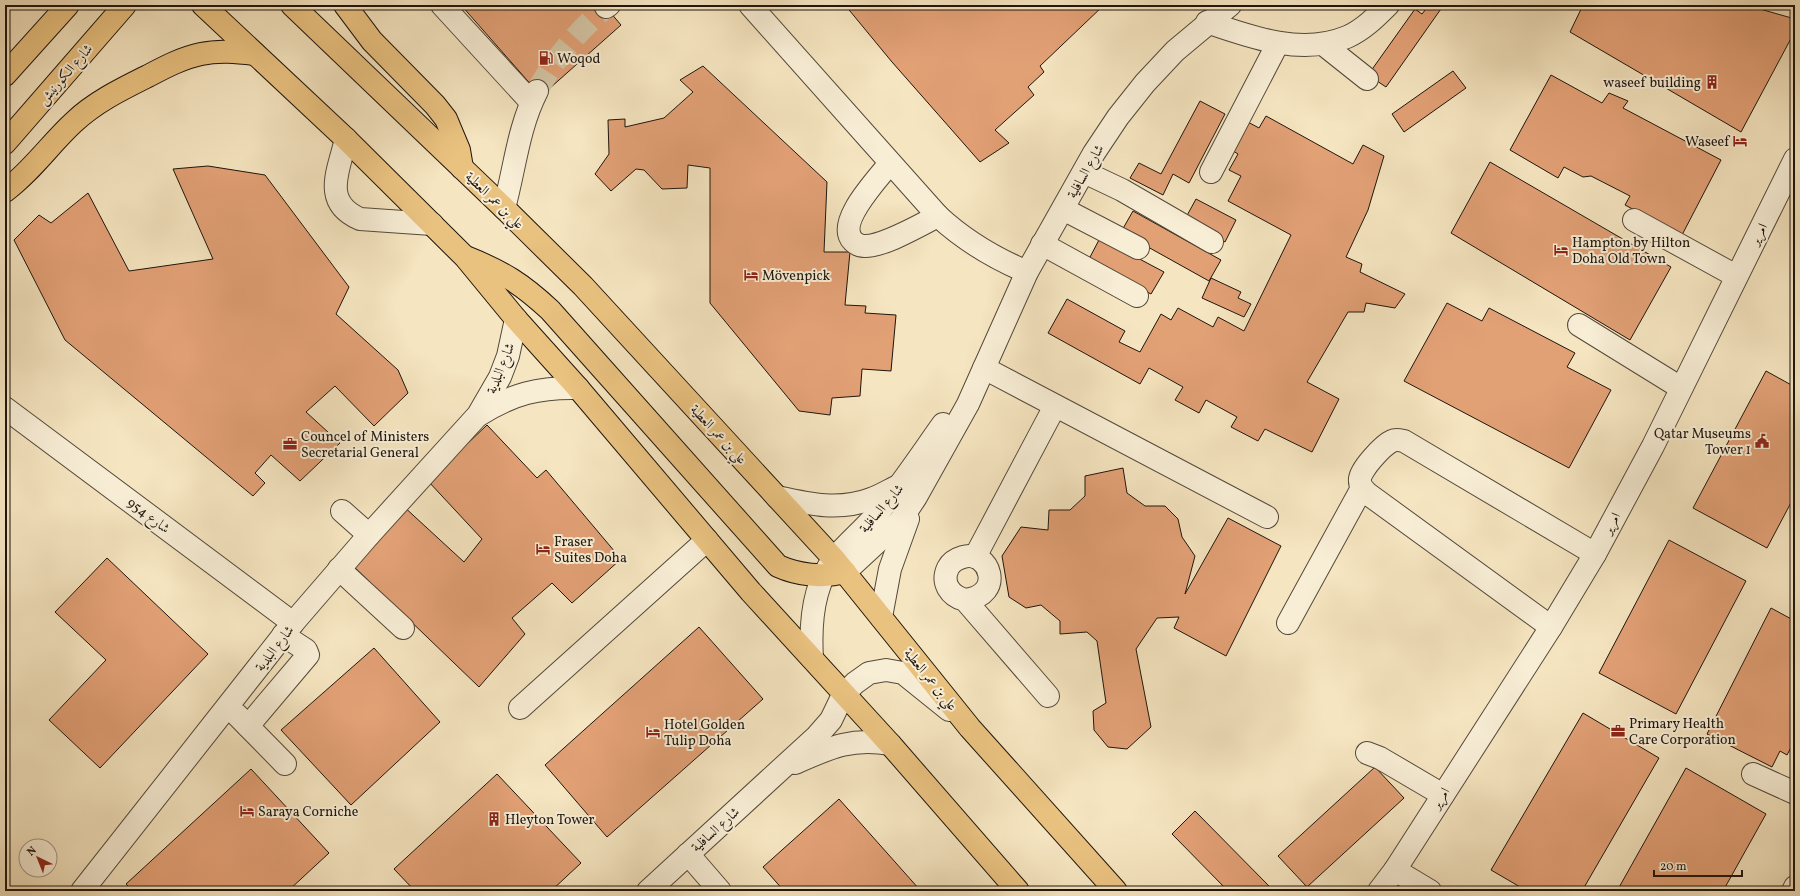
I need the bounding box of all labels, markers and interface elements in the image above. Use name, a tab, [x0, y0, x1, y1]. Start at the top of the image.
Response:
street label: شارع الكورنيش	[34, 41, 99, 110]
fuel station icon: Woqod	[538, 50, 554, 66]
place label: Woqod	[557, 50, 600, 69]
place label: waseef building	[1603, 74, 1701, 93]
building icon: waseef building	[1704, 74, 1720, 90]
place label: Waseef	[1685, 133, 1730, 152]
hotel icon: Waseef	[1732, 133, 1748, 149]
street label: شارع السافلية	[1063, 141, 1110, 203]
street label: علي بن عمر العطية	[459, 168, 528, 236]
street label: امرير	[1745, 220, 1773, 251]
place label: Hampton by Hilton Doha Old Town	[1572, 234, 1690, 269]
hotel icon: Hampton by Hilton Doha Old Town	[1553, 242, 1569, 258]
hotel icon: Mövenpick	[743, 267, 759, 283]
place label: Mövenpick	[762, 267, 830, 286]
street label: شارع البلدية	[483, 340, 521, 397]
street label: علي بن عمر العطية	[684, 401, 751, 470]
place label: Qatar Museums Tower 1	[1654, 425, 1751, 460]
place label: Councel of Ministers Secretarial General	[301, 428, 429, 463]
public building icon: Qatar Museums Tower 1	[1754, 433, 1770, 449]
office icon: Councel of Ministers Secretarial General	[282, 436, 298, 452]
street label: شارع السافلية	[855, 480, 910, 538]
street label: شارع 954	[122, 494, 174, 539]
street label: امرير	[1598, 509, 1626, 540]
place label: Fraser Suites Doha	[554, 533, 627, 568]
hotel icon: Fraser Suites Doha	[535, 541, 551, 557]
street label: شارع البلدية	[251, 622, 300, 676]
street label: علي بن عمر العطية	[897, 645, 961, 716]
place label: Primary Health Care Corporation	[1629, 715, 1736, 750]
place label: Hotel Golden Tulip Doha	[664, 716, 745, 751]
office icon: Primary Health Care Corporation	[1610, 723, 1626, 739]
hotel icon: Hotel Golden Tulip Doha	[645, 724, 661, 740]
street label: امرير	[1426, 784, 1455, 815]
hotel icon: Saraya Corniche	[239, 803, 255, 819]
place label: Saraya Corniche	[258, 803, 359, 822]
street label: شارع السافلية	[688, 803, 745, 858]
building icon: Hleyton Tower	[486, 811, 502, 827]
place label: Hleyton Tower	[505, 811, 595, 830]
north arrow	[18, 838, 58, 878]
text: N	[24, 844, 40, 860]
scale bar	[1654, 852, 1742, 878]
text: 20 m	[1660, 859, 1687, 875]

